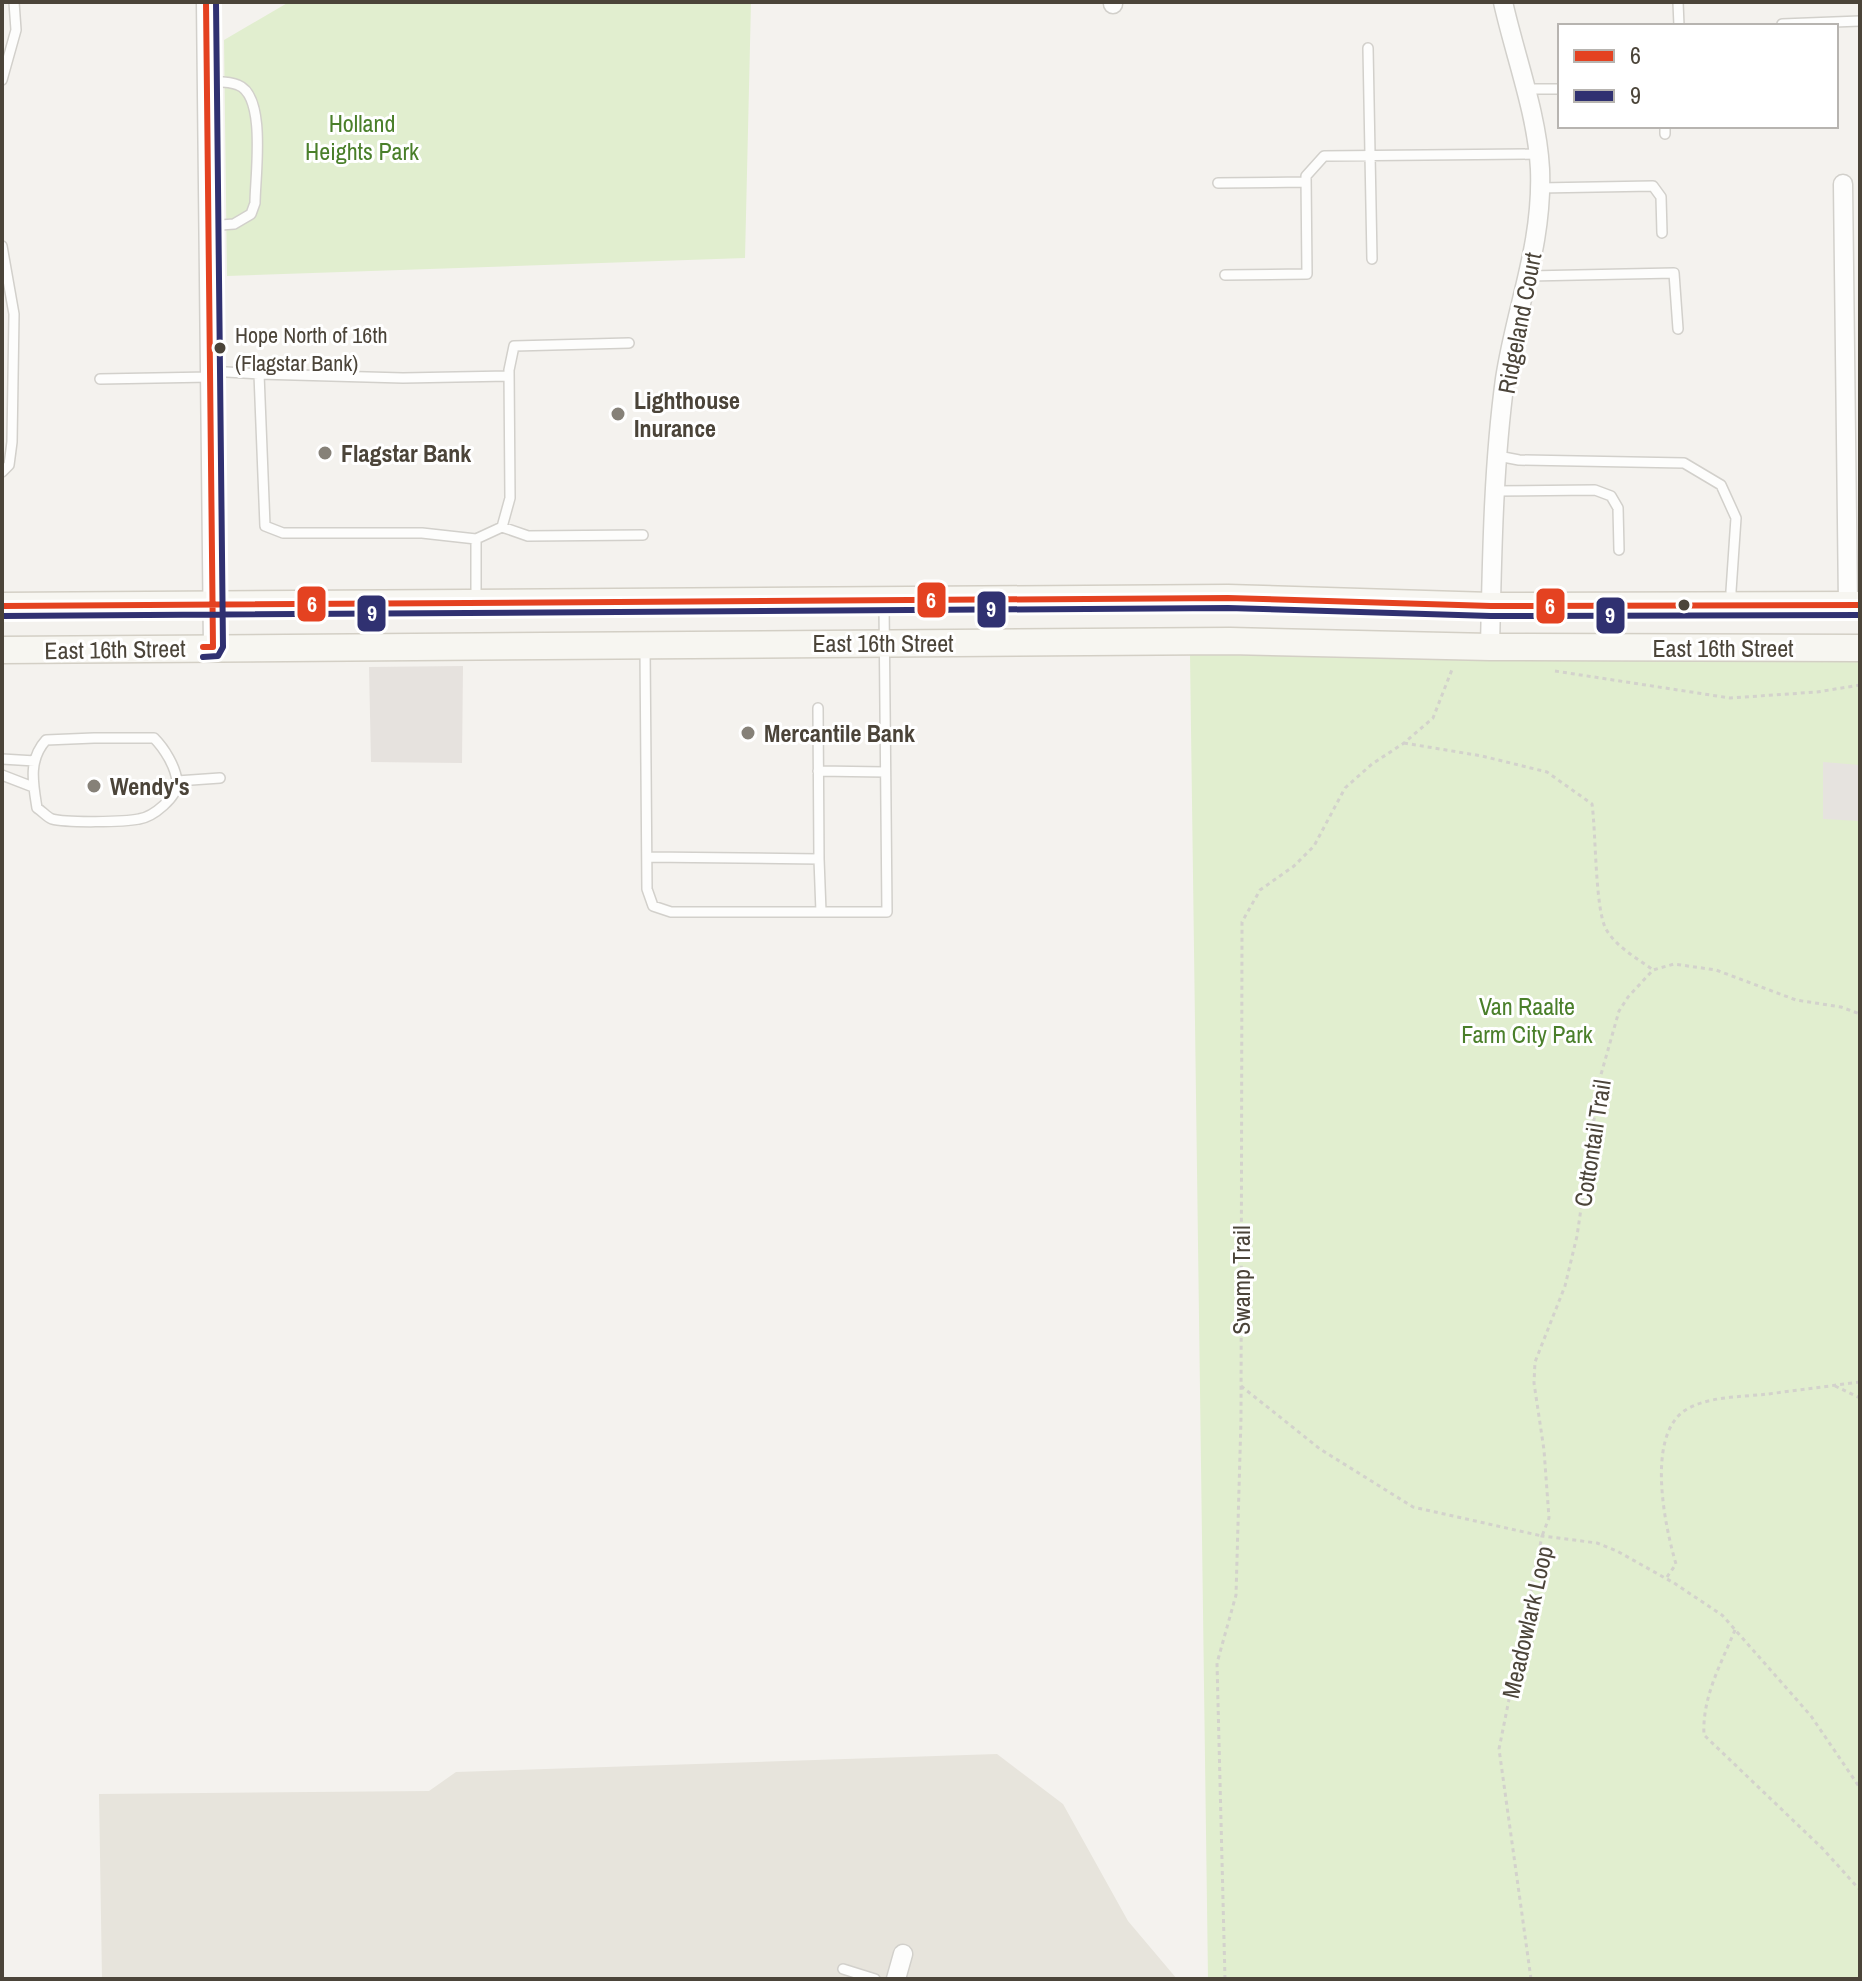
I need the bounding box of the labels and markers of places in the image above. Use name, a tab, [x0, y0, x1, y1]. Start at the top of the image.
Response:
place label: Hope North of 16th (Flagstar Bank)	[235, 320, 387, 378]
marker: Hope North of 16th (Flagstar Bank)	[212, 340, 228, 356]
place label: Lighthouse Inurance	[634, 384, 740, 444]
marker: Lighthouse Inurance	[609, 405, 627, 423]
place label: Flagstar Bank	[341, 437, 471, 469]
marker: Flagstar Bank	[316, 444, 334, 462]
unlabelled marker	[1676, 597, 1692, 613]
place label: Mercantile Bank	[764, 717, 915, 749]
marker: Mercantile Bank	[739, 724, 757, 742]
place label: Wendy's	[110, 770, 190, 802]
marker: Wendy's	[85, 777, 103, 795]

